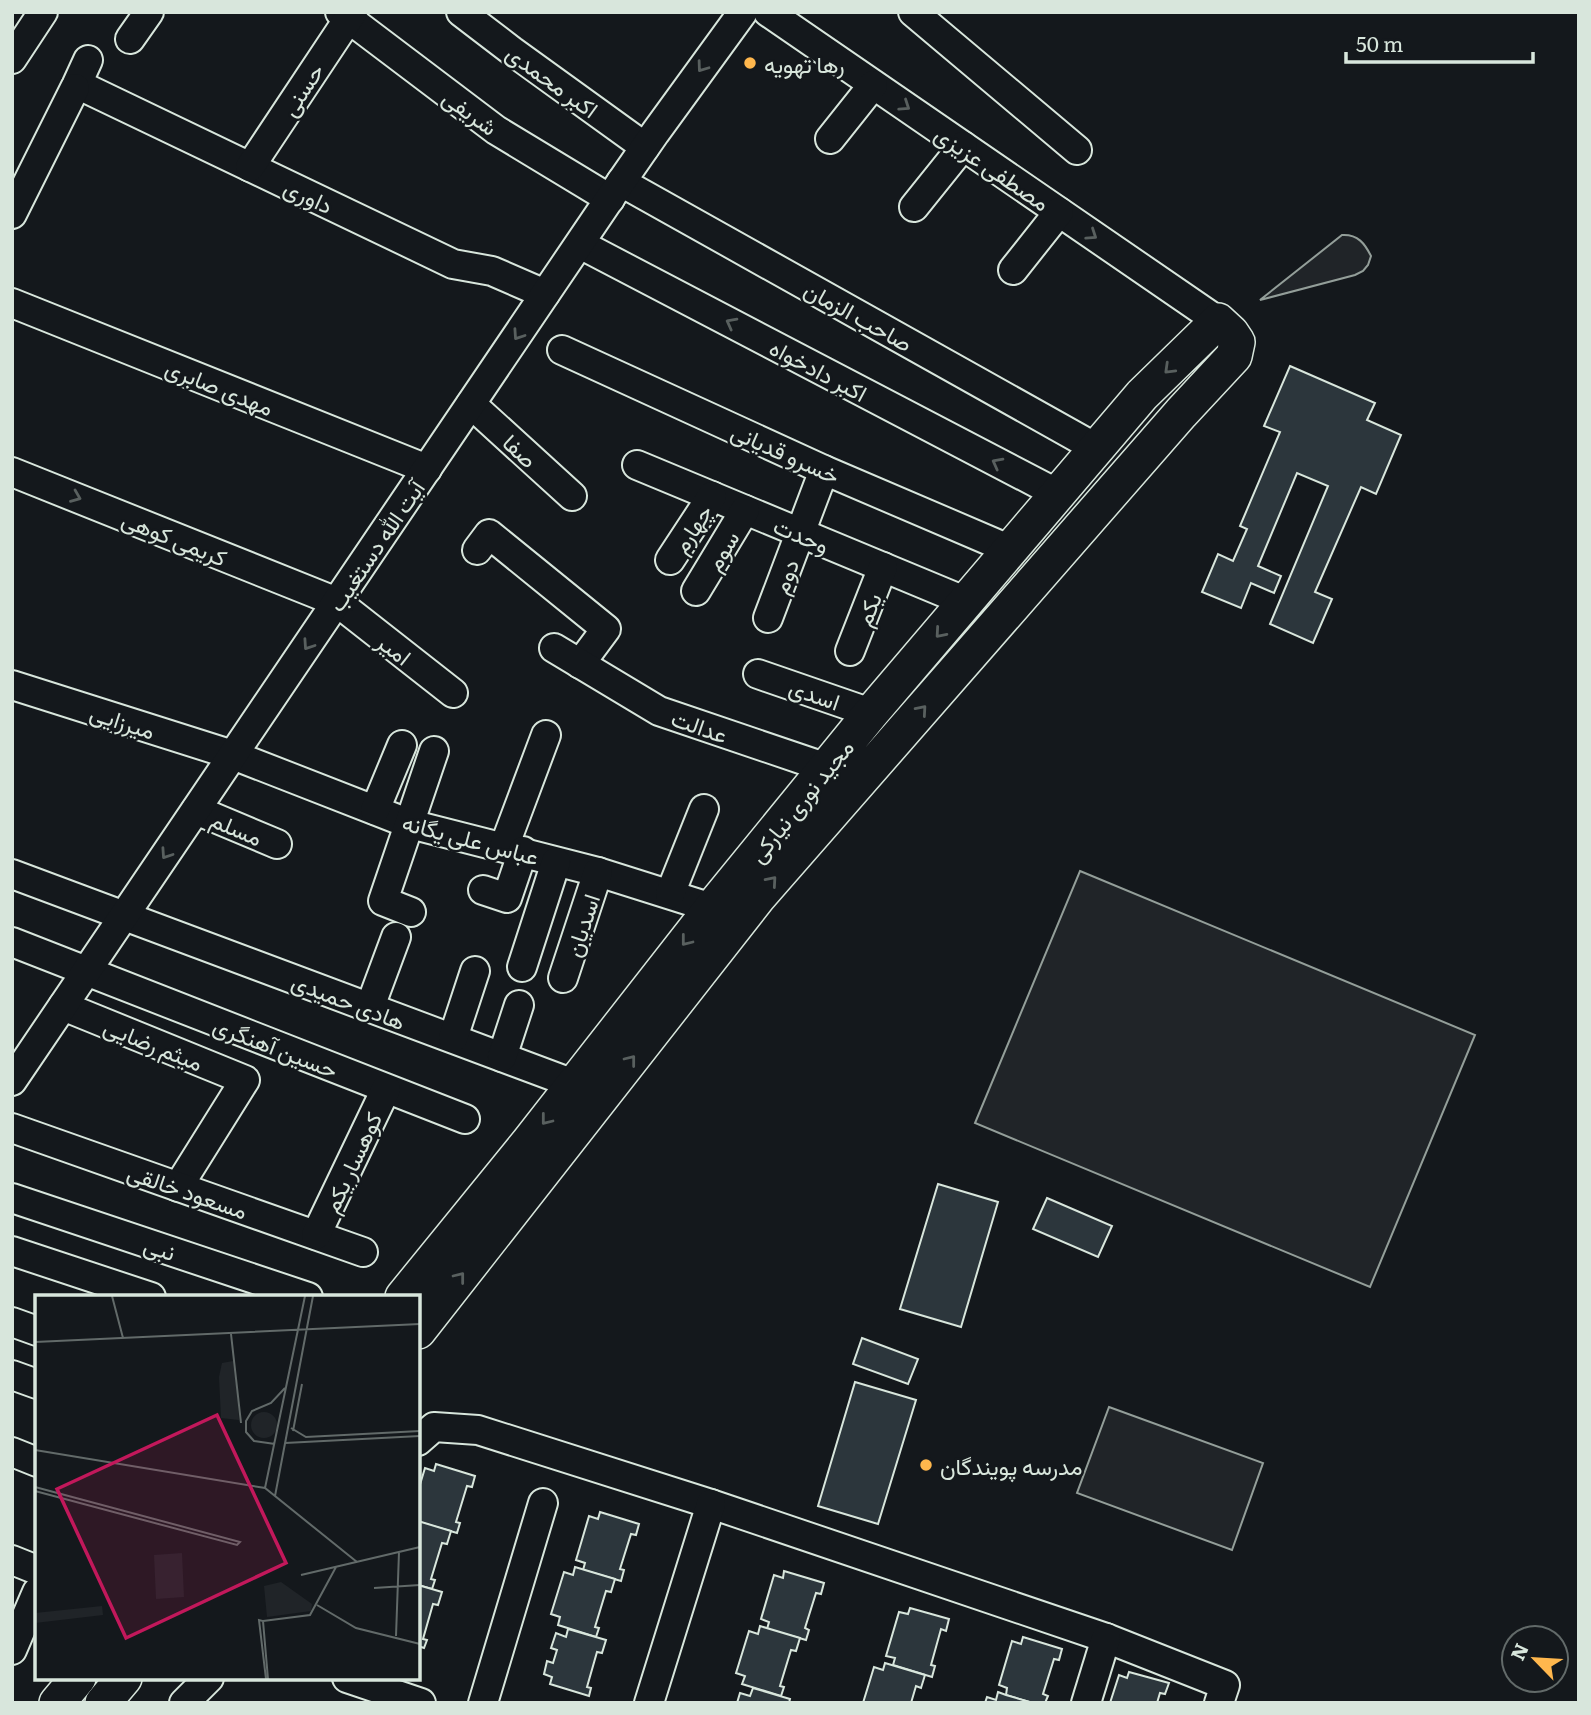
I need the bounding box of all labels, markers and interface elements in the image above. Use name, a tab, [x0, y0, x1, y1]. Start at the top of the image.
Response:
scale bar	[1346, 21, 1533, 65]
text: 50 m	[1356, 27, 1403, 58]
street label: اکبر محمدی	[500, 35, 606, 125]
place label: رها تهویه	[764, 46, 845, 80]
marker: رها تهویه	[742, 55, 758, 71]
street label: حسنی	[271, 56, 331, 122]
one-way arrow	[698, 59, 711, 72]
street label: شریفی	[437, 79, 505, 143]
one-way arrow	[897, 98, 910, 110]
street label: مصطفی عزیزی	[929, 116, 1057, 218]
street label: داوری	[279, 169, 339, 221]
one-way arrow	[1084, 227, 1097, 239]
street label: صاحب الزمان	[798, 271, 920, 359]
one-way arrow	[725, 317, 738, 331]
one-way arrow	[514, 327, 526, 340]
street label: اکبر دادخواه	[764, 329, 874, 409]
street label: مهدی صابری	[161, 349, 279, 423]
one-way arrow	[1164, 360, 1177, 373]
street label: خسرو قدیانی	[726, 413, 846, 491]
street label: صفا	[496, 425, 546, 475]
one-way arrow	[992, 457, 1004, 471]
street label: آیت الله دستغیب	[318, 471, 433, 618]
one-way arrow	[69, 489, 81, 503]
street label: چهارم	[662, 497, 720, 560]
street label: کریمی کوهی	[117, 501, 233, 573]
street label: وحدت	[769, 507, 835, 561]
street label: سوم	[696, 523, 746, 577]
street label: دوم	[762, 554, 806, 598]
street label: یکم	[845, 587, 889, 631]
street label: امیر	[370, 623, 420, 672]
one-way arrow	[936, 625, 948, 638]
one-way arrow	[303, 637, 316, 650]
street label: اسدی	[785, 668, 845, 718]
street label: میرزایی	[86, 694, 160, 746]
street label: عدالت	[667, 700, 733, 750]
one-way arrow	[914, 705, 926, 718]
street label: مجید نوری نیارکی	[739, 731, 861, 869]
street label: مسلم	[206, 801, 268, 853]
street label: عباس علی یگانه	[399, 803, 543, 873]
one-way arrow	[162, 846, 174, 859]
one-way arrow	[764, 876, 776, 889]
street label: اسدیان	[555, 889, 607, 961]
one-way arrow	[682, 933, 694, 946]
street label: هادی حمیدی	[287, 963, 411, 1037]
street label: حسین آهنگری	[209, 1007, 343, 1085]
street label: میثم رضایی	[99, 1008, 209, 1078]
one-way arrow	[623, 1055, 635, 1068]
street label: کوهسار یکم	[313, 1106, 389, 1218]
one-way arrow	[541, 1113, 554, 1125]
street label: مسعود خالقی	[123, 1154, 253, 1226]
street label: نبی	[140, 1226, 180, 1268]
one-way arrow	[452, 1272, 465, 1285]
inset map	[35, 1295, 420, 1680]
place label: مدرسه پویندگان	[940, 1448, 1083, 1483]
marker: مدرسه پویندگان	[918, 1457, 934, 1473]
north arrow	[1500, 1624, 1570, 1694]
text: N	[1503, 1638, 1535, 1665]

